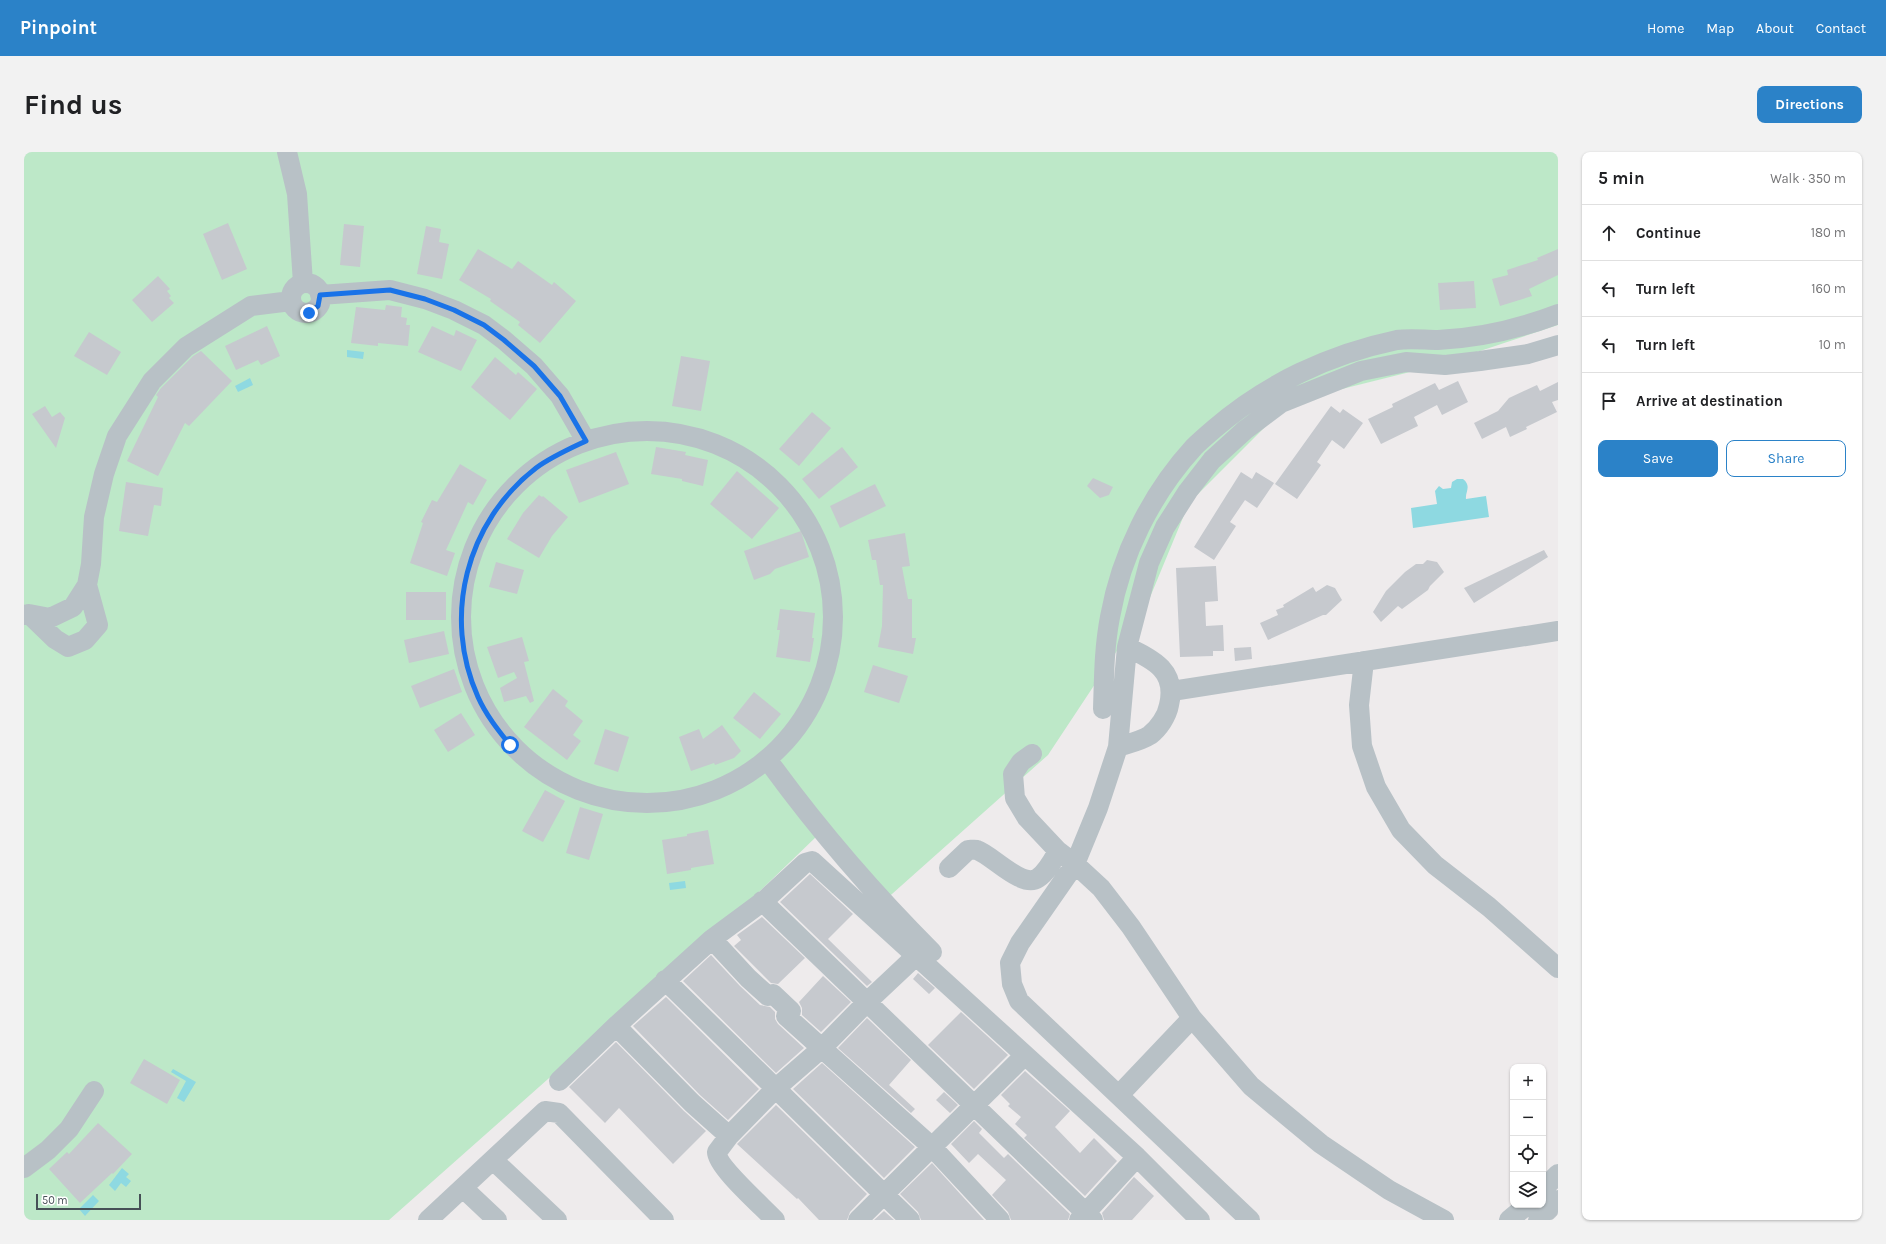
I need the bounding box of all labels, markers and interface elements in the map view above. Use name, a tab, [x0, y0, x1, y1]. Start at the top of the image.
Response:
text: Pinpoint	[20, 17, 97, 39]
text: Home	[1647, 20, 1684, 37]
text: Map	[1706, 20, 1734, 37]
text: About	[1756, 20, 1794, 37]
text: Contact	[1816, 20, 1866, 37]
button: Directions	[1757, 86, 1862, 123]
text: Find us	[24, 88, 123, 121]
text: 5 min	[1598, 168, 1645, 188]
text: Walk · 350 m	[1770, 171, 1846, 186]
icon: ahead	[1598, 222, 1620, 244]
text: Continue	[1636, 224, 1701, 242]
text: 180 m	[1811, 225, 1846, 240]
icon: left	[1598, 278, 1620, 300]
text: Turn left	[1636, 280, 1695, 298]
text: 160 m	[1811, 281, 1846, 296]
route end	[300, 304, 318, 322]
icon: left	[1598, 334, 1620, 356]
text: Turn left	[1636, 336, 1695, 354]
text: 10 m	[1819, 337, 1846, 352]
icon: arrive	[1598, 390, 1620, 412]
text: Arrive at destination	[1636, 392, 1783, 410]
button: Save	[1598, 440, 1718, 477]
button: Share	[1726, 440, 1846, 477]
route start	[501, 736, 519, 754]
map controls	[1510, 1064, 1546, 1208]
button: +	[1510, 1064, 1546, 1100]
button: −	[1510, 1100, 1546, 1136]
button: locate	[1510, 1136, 1546, 1172]
button: layers	[1510, 1172, 1546, 1208]
scale bar	[36, 1192, 141, 1211]
text: 50 m	[42, 1194, 68, 1207]

